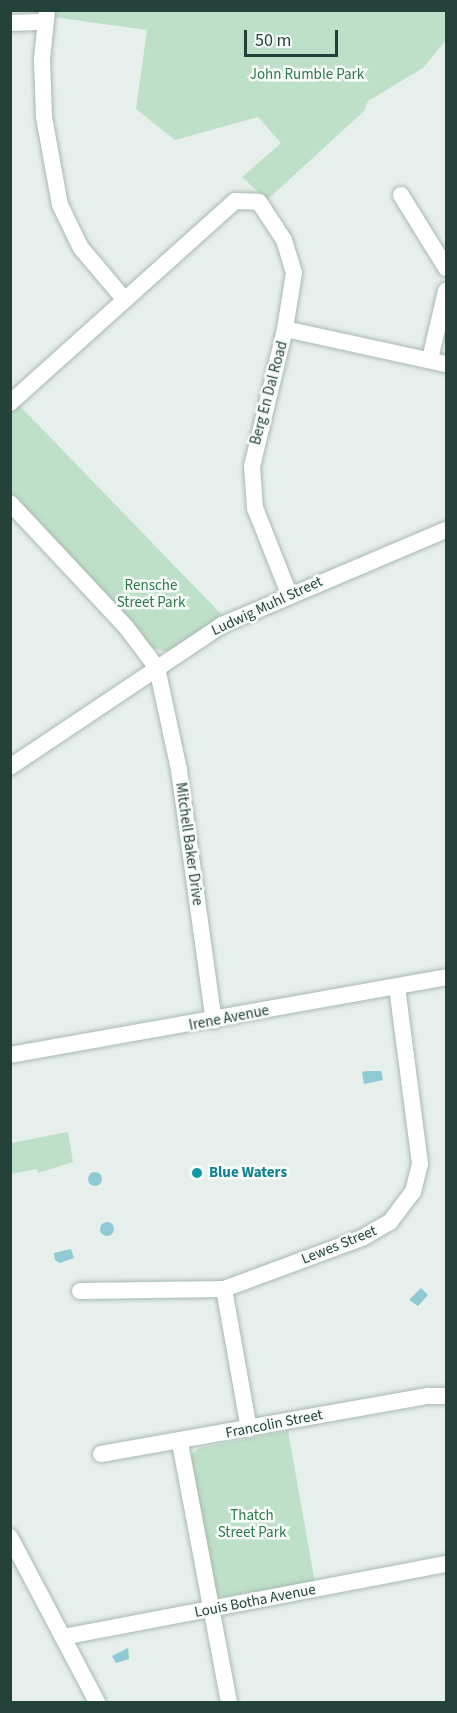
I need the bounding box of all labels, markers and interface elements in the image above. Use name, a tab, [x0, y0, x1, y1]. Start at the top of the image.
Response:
scale bar	[247, 18, 342, 56]
text: 50 m	[255, 28, 291, 53]
park label: John Rumble Park	[250, 66, 364, 84]
street label: Berg En Dal Road	[246, 339, 292, 447]
street label: Ludwig Muhl Street	[209, 572, 325, 640]
park label: Rensche Street Park	[117, 576, 185, 611]
street label: Mitchell Baker Drive	[171, 781, 207, 907]
street label: Irene Avenue	[187, 1001, 271, 1035]
place label: Blue Waters	[209, 1164, 287, 1182]
marker: Blue Waters	[190, 1166, 204, 1180]
street label: Lewes Street	[299, 1222, 379, 1268]
street label: Francolin Street	[224, 1406, 324, 1442]
park label: Thatch Street Park	[218, 1506, 286, 1541]
street label: Louis Botha Avenue	[193, 1580, 317, 1622]

